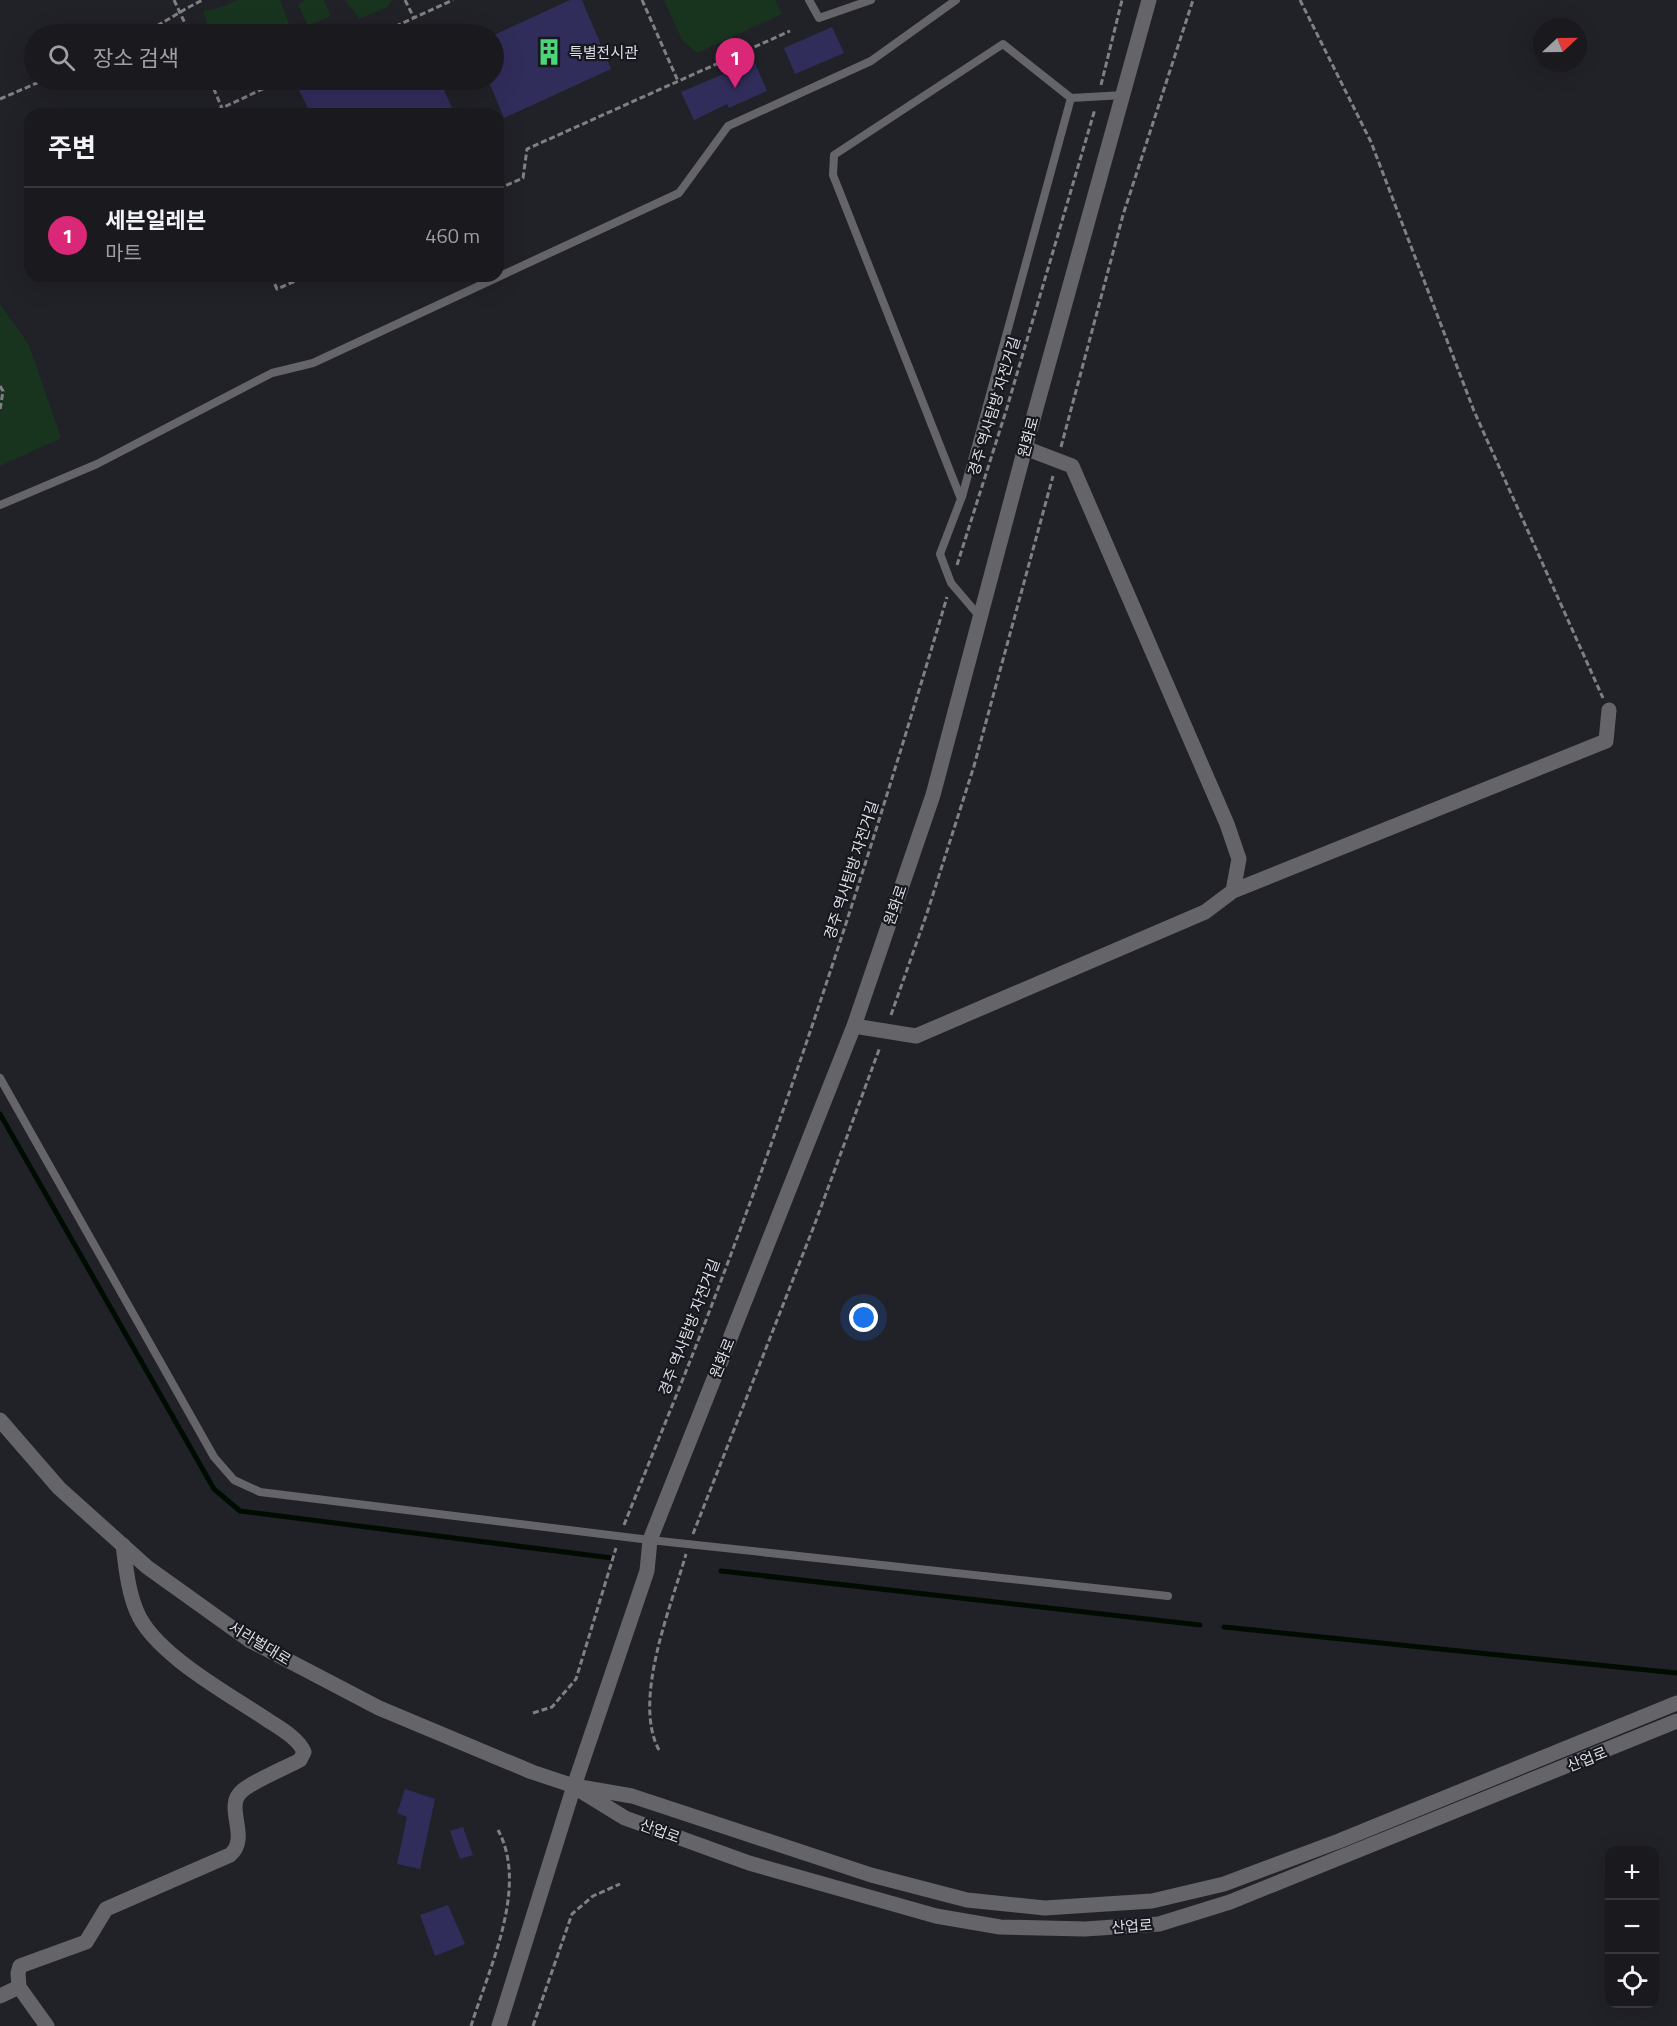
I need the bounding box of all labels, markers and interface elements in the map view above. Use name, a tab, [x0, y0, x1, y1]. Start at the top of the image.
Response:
north arrow	[1533, 18, 1587, 72]
search box	[24, 24, 504, 90]
building icon: 특별전시관	[534, 37, 564, 67]
pin: 1	[716, 38, 754, 88]
icon: search	[45, 41, 78, 74]
text: 장소 검색	[93, 41, 179, 75]
place label: 특별전시관	[569, 41, 638, 64]
text: 주변	[48, 128, 96, 167]
text: 세븐일레븐	[105, 203, 206, 237]
text: 1	[62, 220, 73, 251]
text: 460 m	[425, 220, 480, 251]
text: 마트	[105, 237, 142, 268]
street label: 경주 역사탐방 자전거길	[962, 333, 1026, 479]
street label: 원화로	[1012, 414, 1044, 460]
street label: 경주 역사탐방 자전거길	[818, 798, 884, 942]
street label: 원화로	[877, 882, 913, 928]
street label: 경주 역사탐방 자전거길	[652, 1255, 726, 1399]
your location	[849, 1303, 878, 1332]
street label: 원화로	[704, 1334, 740, 1382]
street label: 서라벌대로	[224, 1615, 296, 1671]
street label: 산업로	[1563, 1741, 1611, 1777]
street label: 산업로	[637, 1813, 683, 1849]
map controls	[1605, 1846, 1659, 2008]
button: +	[1605, 1846, 1659, 1900]
button: −	[1605, 1900, 1659, 1954]
street label: 산업로	[1111, 1913, 1153, 1939]
button: locate	[1605, 1954, 1659, 2008]

